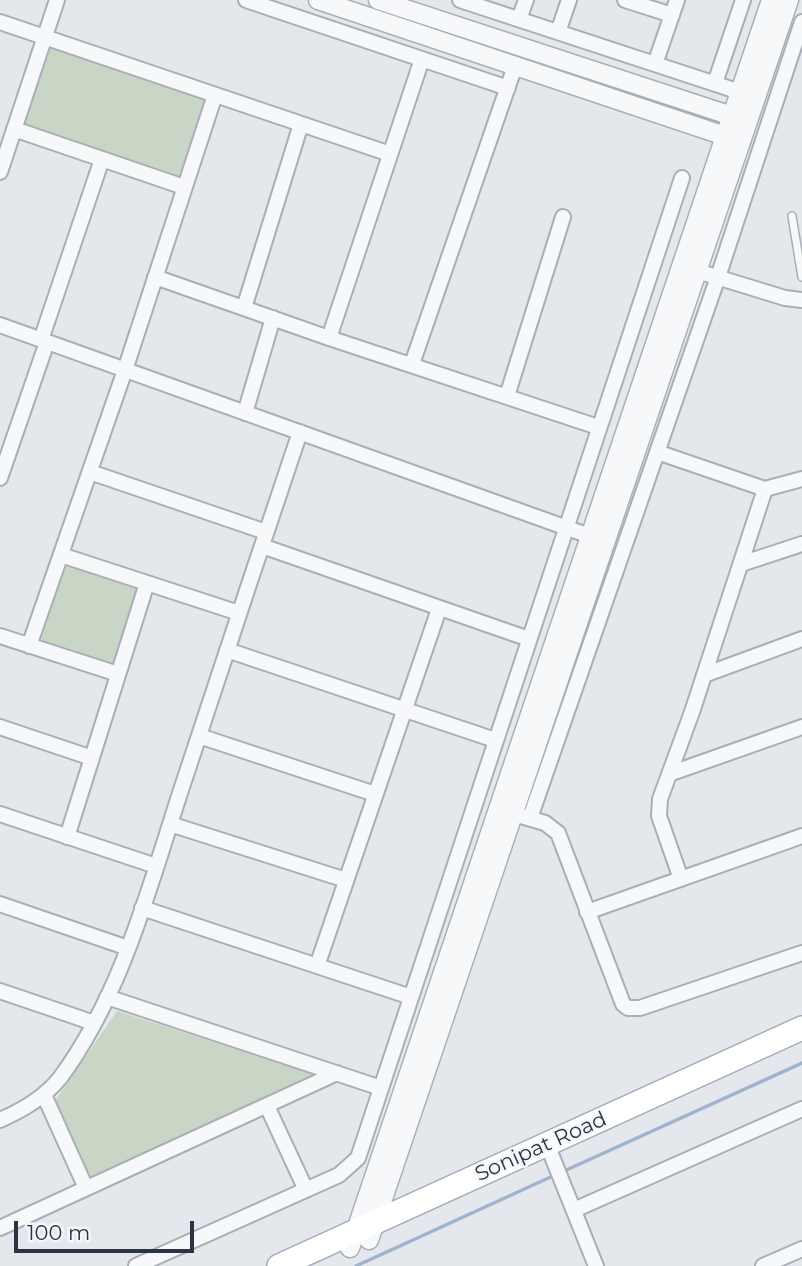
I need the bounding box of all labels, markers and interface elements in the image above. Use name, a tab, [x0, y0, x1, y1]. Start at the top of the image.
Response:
street label: Sonipat Road	[471, 1107, 611, 1187]
scale bar	[18, 1206, 198, 1250]
text: 100 m	[27, 1220, 90, 1245]

